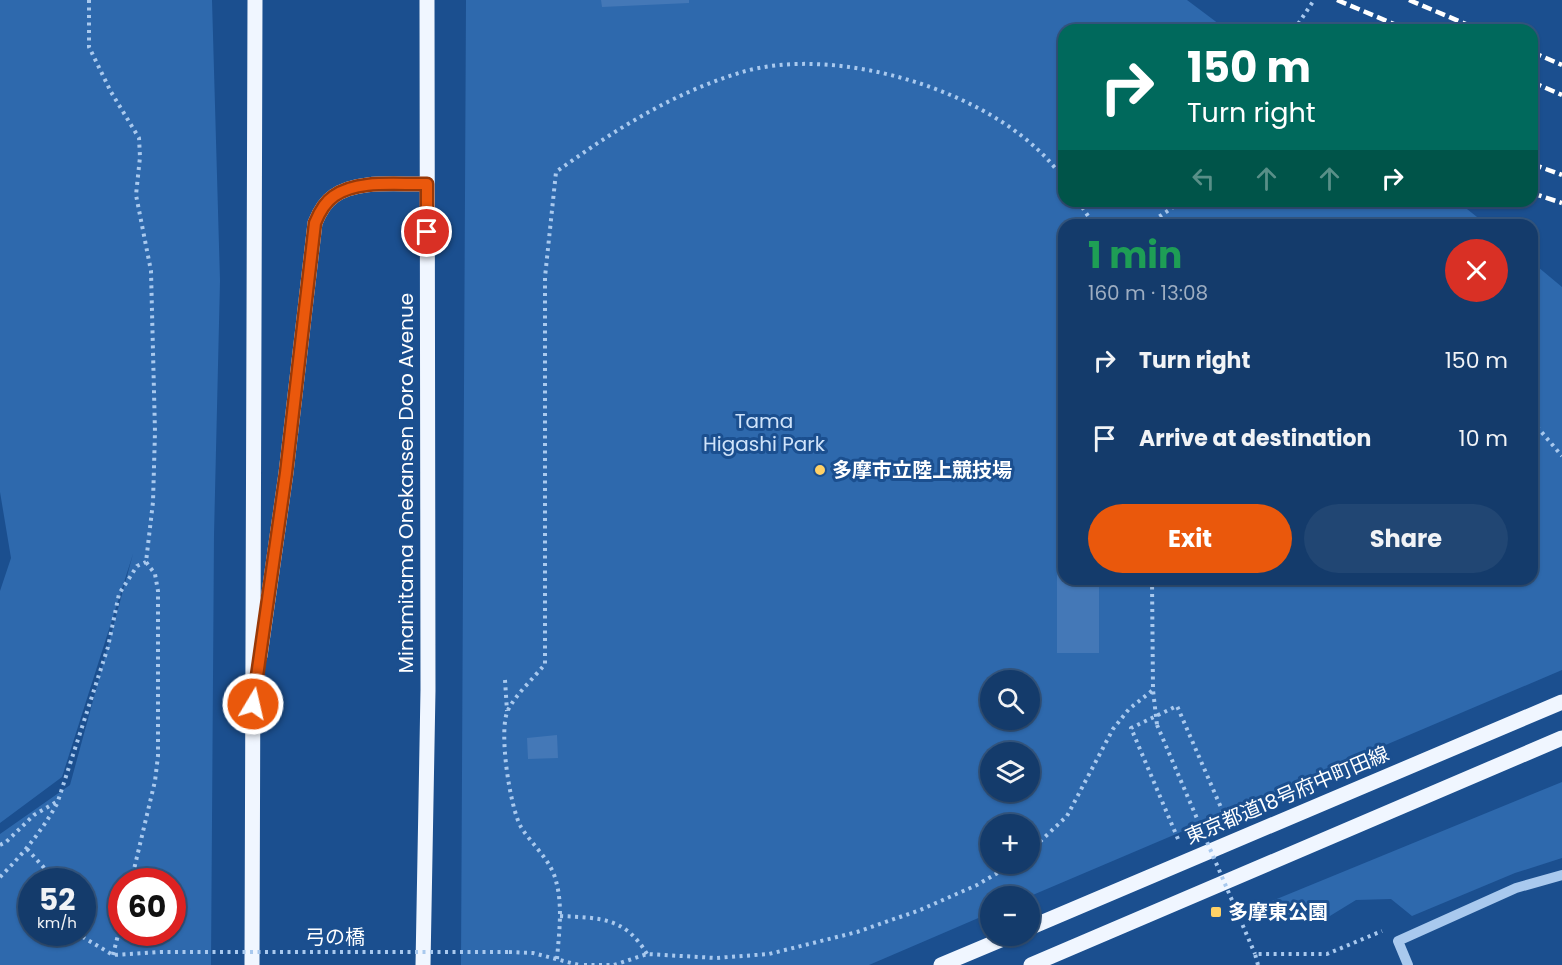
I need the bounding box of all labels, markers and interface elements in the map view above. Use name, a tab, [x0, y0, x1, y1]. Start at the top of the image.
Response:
text: 150 m	[1187, 38, 1311, 97]
icon: right	[1088, 48, 1166, 126]
text: Turn right	[1187, 94, 1316, 131]
icon: left	[1187, 162, 1220, 195]
icon: ahead	[1250, 162, 1283, 195]
icon: ahead	[1313, 162, 1346, 195]
icon: right	[1376, 162, 1409, 195]
pin	[401, 206, 452, 257]
icon: arrive	[410, 215, 443, 248]
text: 1 min	[1088, 230, 1182, 281]
button: close	[1445, 239, 1508, 302]
text: 160 m · 13:08	[1088, 279, 1208, 307]
street label: Minamitama Onekansen Doro Avenue	[392, 293, 420, 673]
icon: right	[1088, 344, 1121, 377]
text: Turn right	[1139, 345, 1250, 376]
text: 150 m	[1445, 345, 1508, 376]
park label: Tama Higashi Park	[703, 407, 826, 458]
icon: arrive	[1088, 422, 1121, 455]
text: Arrive at destination	[1139, 423, 1371, 454]
text: 10 m	[1459, 423, 1508, 454]
place label: 多摩市立陸上競技場	[832, 456, 1012, 484]
marker: 多摩市立陸上競技場	[813, 463, 827, 477]
button: Exit	[1088, 504, 1292, 573]
button: Share	[1304, 504, 1508, 573]
map controls	[980, 670, 1040, 946]
button: search	[980, 670, 1040, 730]
position arrow	[221, 672, 285, 736]
street label: 東京都道18号府中町田線	[1181, 739, 1393, 851]
button: layers	[980, 742, 1040, 802]
button: +	[980, 814, 1040, 874]
speed limit sign: 60	[108, 868, 186, 946]
text: 52	[39, 878, 75, 921]
button: −	[980, 886, 1040, 946]
place label: 多摩東公園	[1228, 898, 1328, 926]
marker: 多摩東公園	[1209, 905, 1223, 919]
text: km/h	[37, 912, 77, 933]
street label: 弓の橋	[305, 923, 365, 951]

